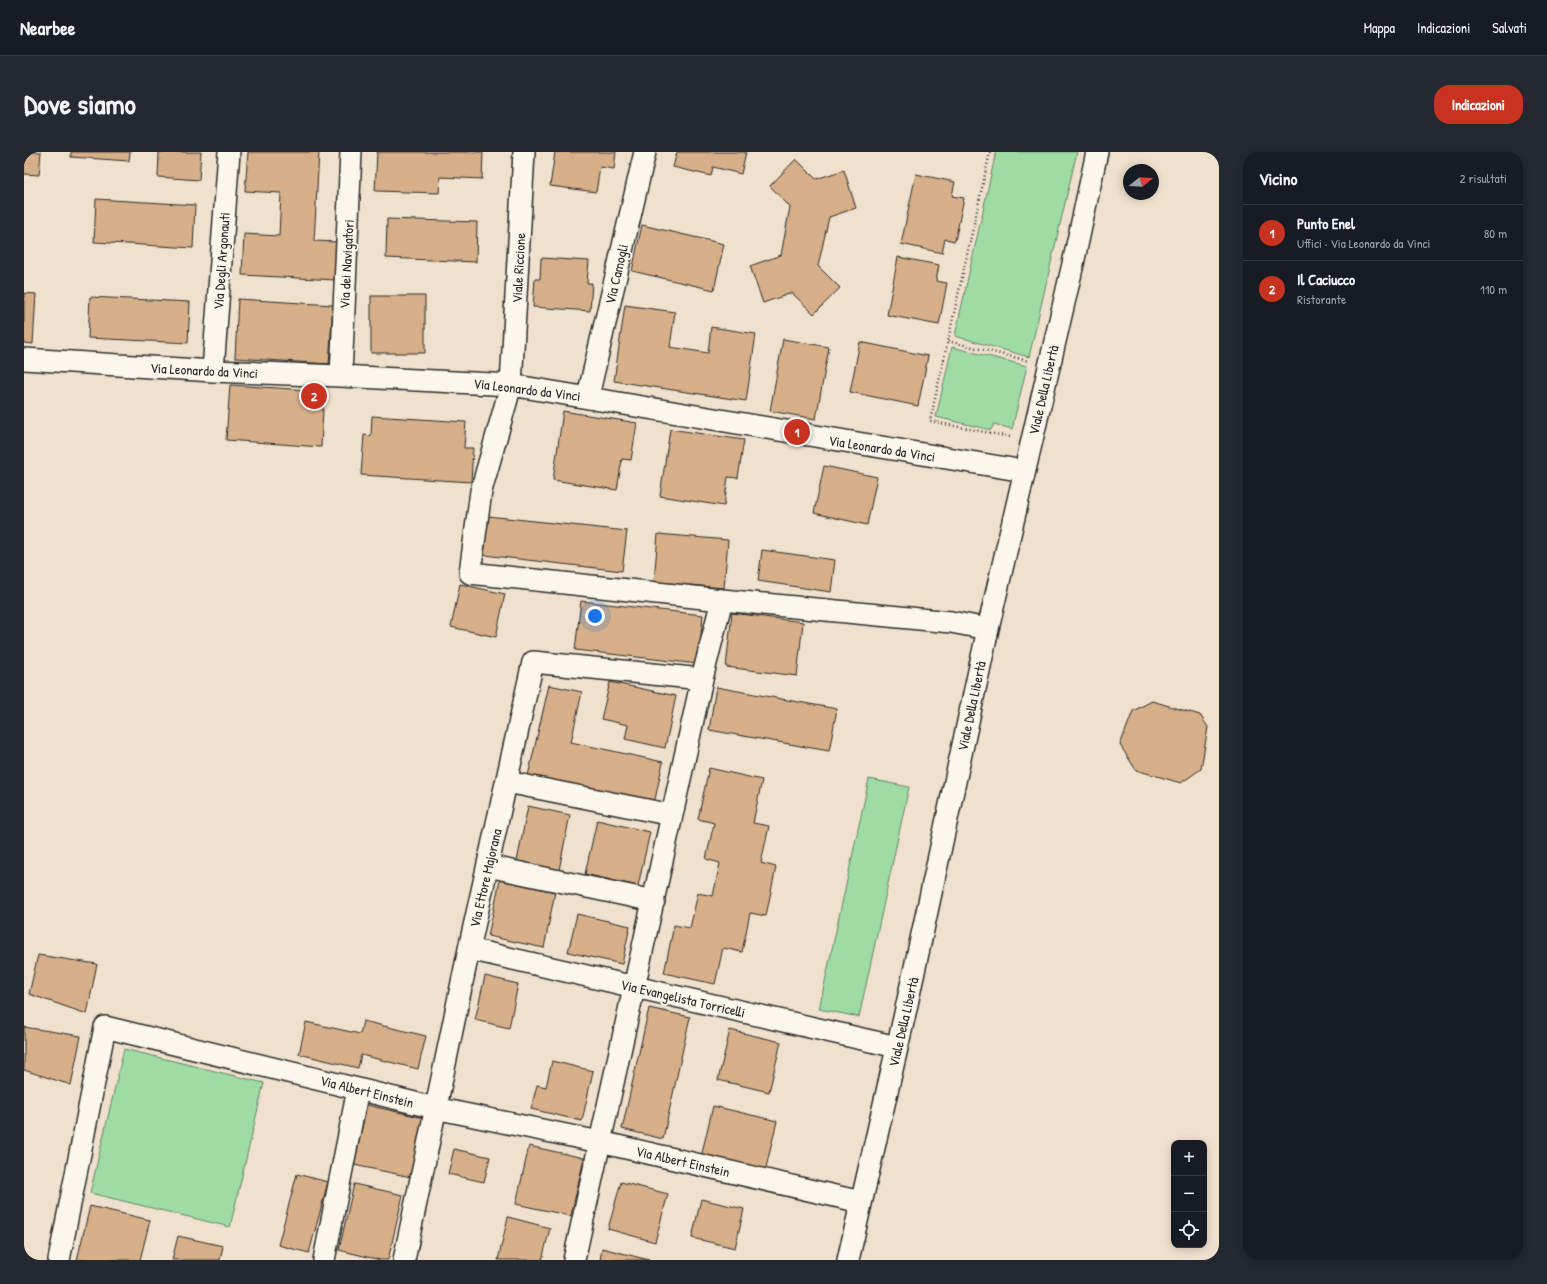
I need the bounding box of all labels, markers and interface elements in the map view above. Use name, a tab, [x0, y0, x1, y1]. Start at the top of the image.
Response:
text: Nearbee	[20, 15, 75, 41]
text: Mappa	[1364, 18, 1395, 37]
text: Indicazioni	[1417, 18, 1470, 37]
text: Salvati	[1492, 18, 1527, 37]
text: Dove siamo	[24, 85, 136, 123]
button: Indicazioni	[1434, 85, 1523, 124]
north arrow	[1123, 164, 1159, 200]
text: Vicino	[1259, 167, 1297, 190]
text: 2 risultati	[1459, 169, 1507, 187]
street label: Via Degli Argonauti	[208, 212, 235, 310]
text: Punto Enel	[1297, 213, 1355, 234]
street label: Via dei Navigatori	[334, 219, 359, 309]
text: 1	[1270, 224, 1274, 242]
text: 80 m	[1484, 224, 1507, 242]
street label: Viale Riccione	[507, 232, 529, 303]
text: Uffici · Via Leonardo da Vinci	[1297, 234, 1430, 252]
street label: Via Camogli	[600, 242, 633, 306]
text: Il Caciucco	[1297, 269, 1355, 290]
text: 2	[1269, 280, 1275, 298]
text: 110 m	[1480, 280, 1507, 298]
text: Ristorante	[1297, 290, 1346, 308]
street label: Viale Della Libertà	[1023, 343, 1063, 437]
street label: Via Leonardo da Vinci	[150, 358, 258, 382]
street label: Via Leonardo da Vinci	[472, 373, 582, 405]
pin: 2	[301, 381, 327, 411]
pin: 1	[784, 417, 810, 447]
street label: Via Leonardo da Vinci	[827, 430, 937, 466]
your location	[585, 606, 605, 626]
street label: Viale Della Libertà	[952, 659, 990, 753]
street label: Via Ettore Majorana	[464, 826, 507, 929]
street label: Via Evangelista Torricelli	[619, 974, 747, 1023]
street label: Viale Della Libertà	[883, 975, 923, 1069]
street label: Via Albert Einstein	[318, 1070, 416, 1112]
map controls	[1171, 1140, 1207, 1248]
button: +	[1171, 1140, 1207, 1176]
street label: Via Albert Einstein	[634, 1141, 732, 1181]
button: −	[1171, 1176, 1207, 1212]
button: locate	[1171, 1212, 1207, 1248]

